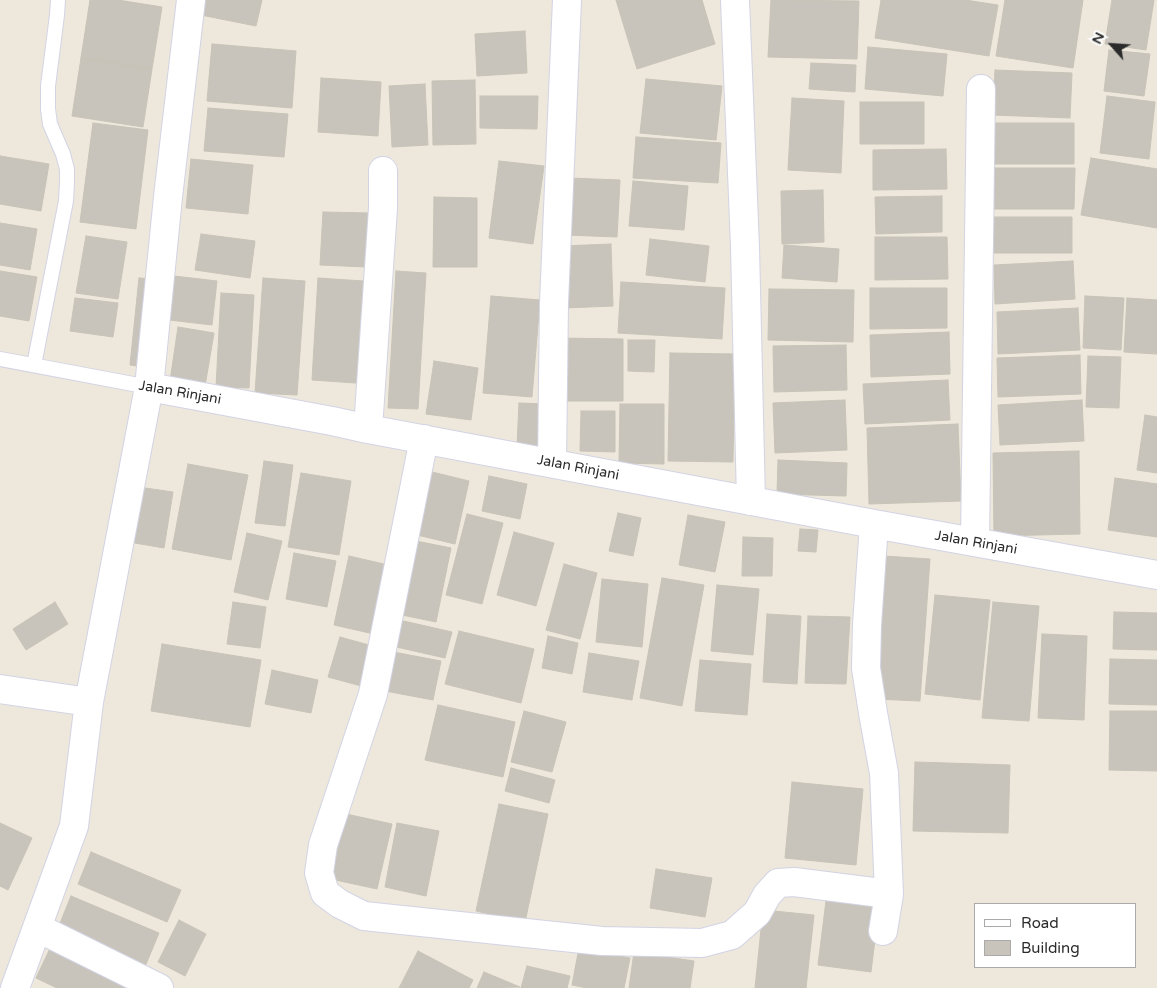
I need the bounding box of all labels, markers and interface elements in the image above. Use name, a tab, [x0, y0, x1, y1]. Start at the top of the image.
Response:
north arrow	[1087, 20, 1137, 70]
text: N	[1088, 29, 1108, 47]
street label: Jalan Rinjani	[138, 377, 222, 409]
street label: Jalan Rinjani	[535, 452, 621, 484]
street label: Jalan Rinjani	[934, 527, 1018, 559]
legend	[974, 903, 1137, 968]
text: Road	[1021, 914, 1059, 932]
text: Building	[1021, 939, 1080, 957]

